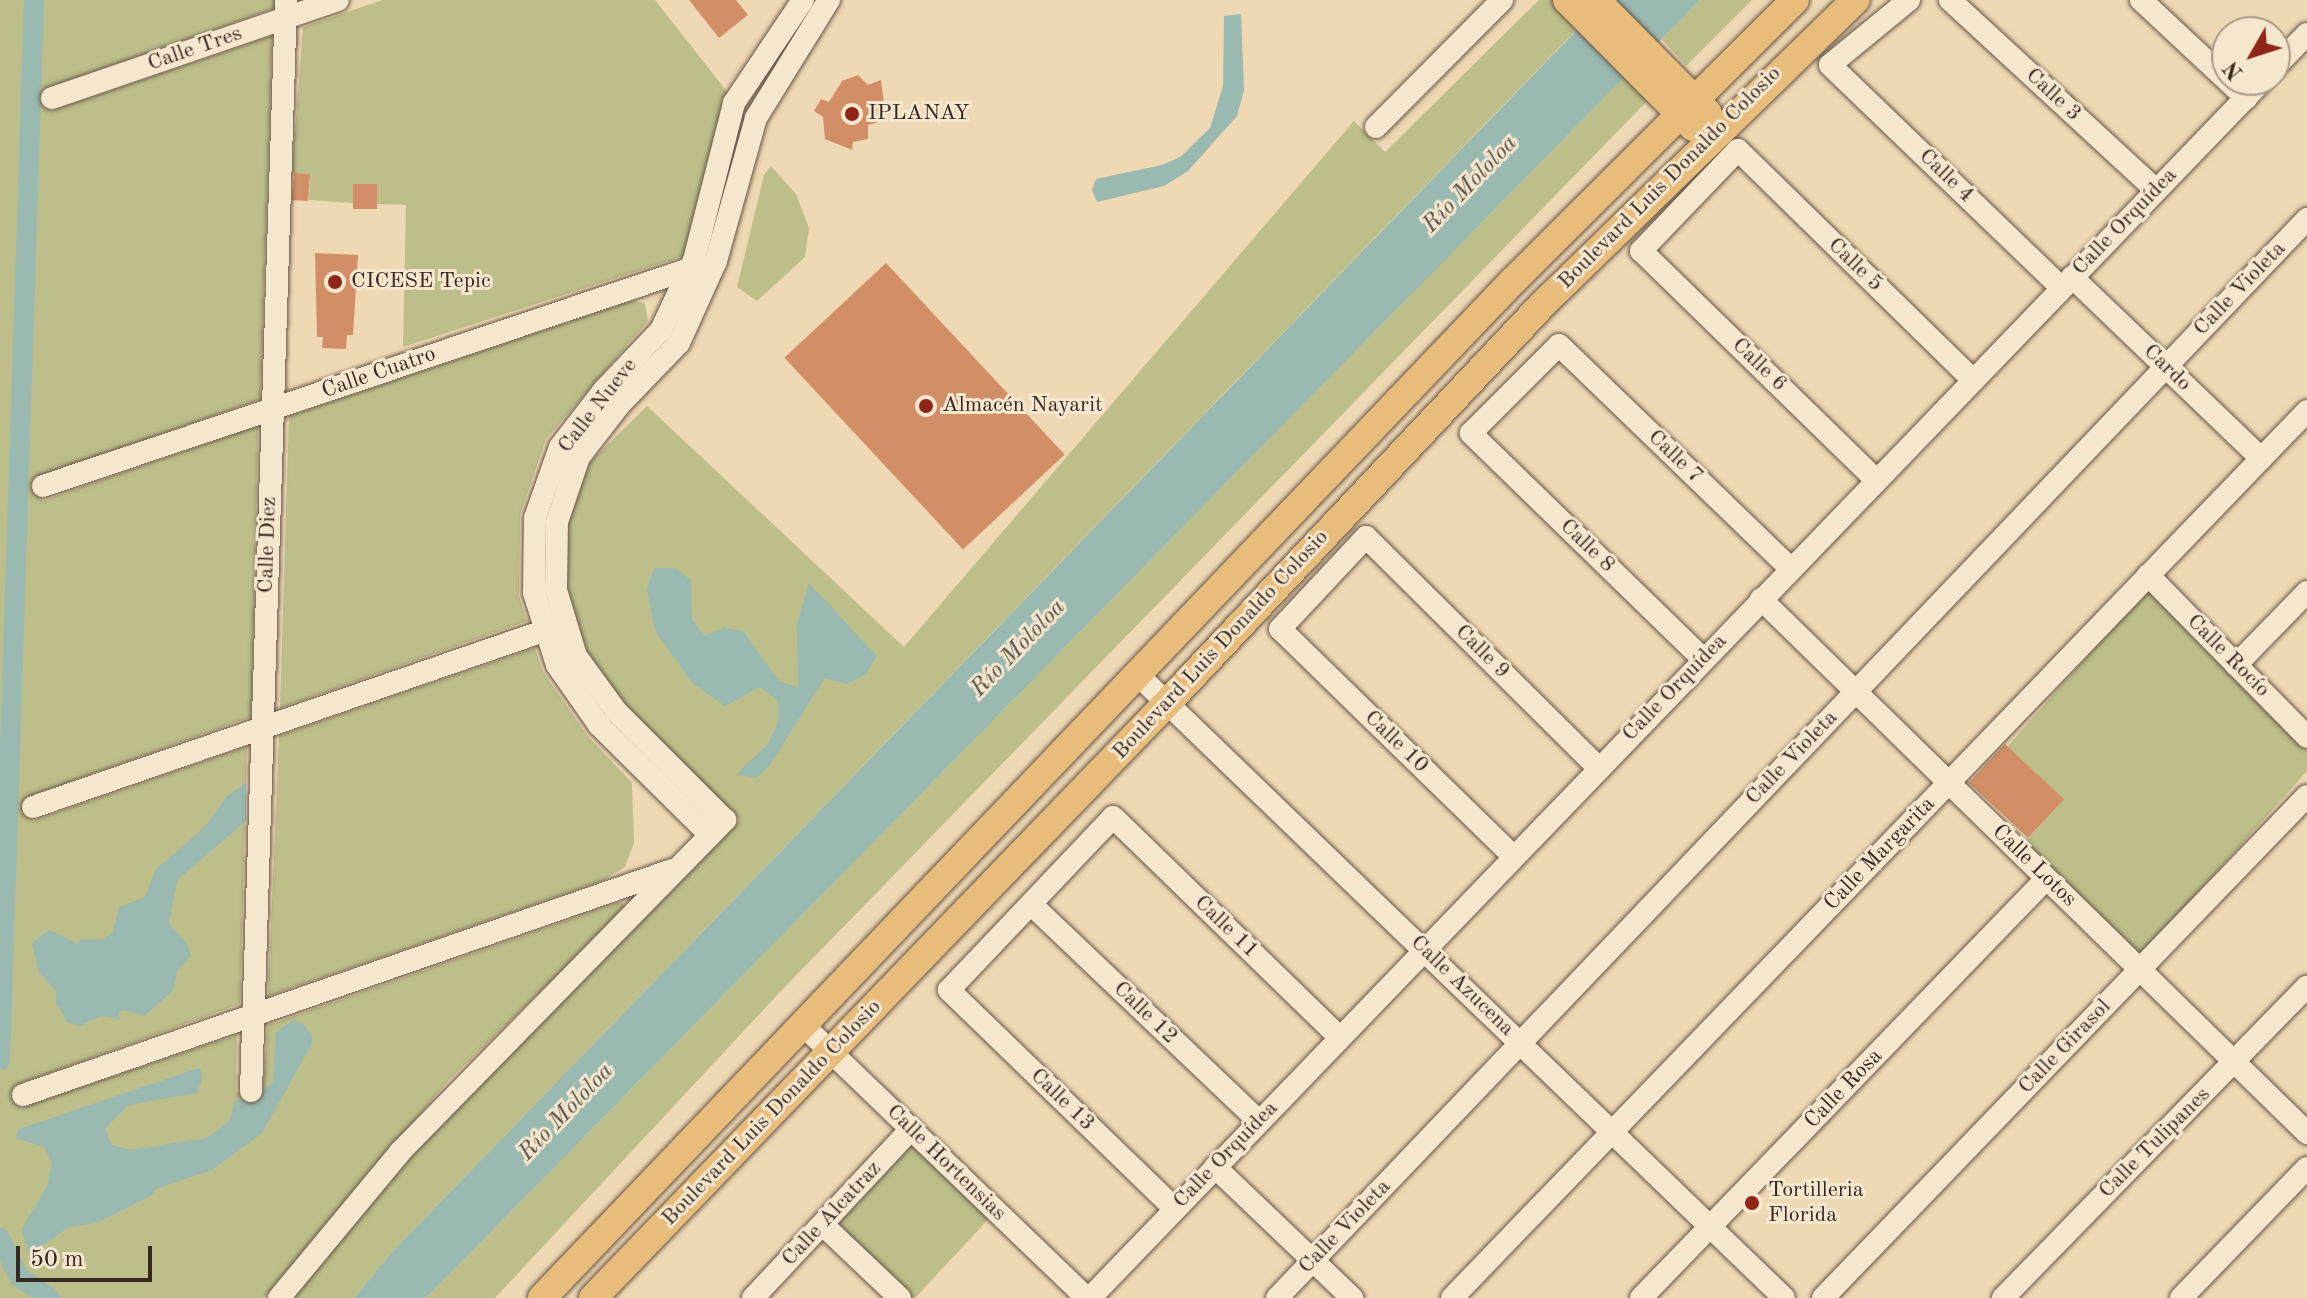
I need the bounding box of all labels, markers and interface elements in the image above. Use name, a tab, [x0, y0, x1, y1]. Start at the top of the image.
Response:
north arrow	[2211, 16, 2291, 96]
street label: Calle Tres	[144, 21, 246, 77]
text: N	[2220, 56, 2248, 83]
street label: Boulevard Luis Donaldo Colosio	[1553, 61, 1787, 295]
street label: Calle 3	[2020, 63, 2086, 127]
place label: IPLANAY	[868, 101, 970, 127]
marker: IPLANAY	[843, 105, 861, 123]
water label: Río Mololoa	[1417, 130, 1525, 240]
street label: Calle 4	[1913, 143, 1979, 209]
street label: Calle Orquídea	[2067, 163, 2183, 281]
street label: Calle 5	[1822, 232, 1888, 298]
street label: Calle Violeta	[2188, 236, 2292, 342]
place label: CICESE Tepic	[351, 269, 491, 295]
marker: CICESE Tepic	[326, 273, 344, 291]
street label: Calle 6	[1726, 332, 1792, 398]
street label: Cardo	[2137, 339, 2197, 397]
street label: Calle Cuatro	[319, 341, 439, 405]
street label: Calle Nueve	[553, 353, 643, 459]
place label: Almacén Nayarit	[942, 393, 1103, 419]
marker: Almacén Nayarit	[917, 397, 935, 415]
street label: Calle 7	[1642, 424, 1708, 490]
street label: Calle Diez	[253, 496, 283, 594]
street label: Calle 8	[1554, 513, 1620, 579]
street label: Boulevard Luis Donaldo Colosio	[1107, 525, 1335, 765]
water label: Río Mololoa	[965, 594, 1073, 704]
street label: Calle Rocío	[2181, 609, 2275, 703]
street label: Calle 9	[1449, 619, 1515, 685]
street label: Calle Orquídea	[1617, 629, 1733, 747]
street label: Calle 10	[1358, 705, 1434, 779]
street label: Calle Violeta	[1740, 705, 1844, 811]
street label: Calle Margarita	[1819, 791, 1941, 917]
street label: Calle Lotos	[1986, 819, 2082, 913]
street label: Calle 11	[1188, 890, 1264, 964]
street label: Calle Azucena	[1404, 930, 1520, 1042]
street label: Calle 12	[1107, 976, 1183, 1050]
street label: Boulevard Luis Donaldo Colosio	[657, 994, 887, 1232]
street label: Calle Girasol	[2013, 994, 2117, 1100]
street label: Calle Rosa	[1799, 1044, 1889, 1134]
water label: Río Mololoa	[513, 1058, 621, 1168]
street label: Calle 13	[1024, 1063, 1100, 1137]
street label: Calle Tulipanes	[2094, 1082, 2216, 1204]
street label: Calle Orquídea	[1168, 1096, 1284, 1214]
street label: Calle Hortensias	[880, 1099, 1012, 1227]
street label: Calle Alcatraz	[777, 1156, 887, 1272]
street label: Calle Violeta	[1293, 1174, 1397, 1280]
place label: Tortilleria Florida	[1768, 1177, 1864, 1228]
marker: Tortilleria Florida	[1743, 1194, 1761, 1212]
scale bar	[20, 1230, 156, 1280]
text: 50 m	[30, 1248, 84, 1272]

